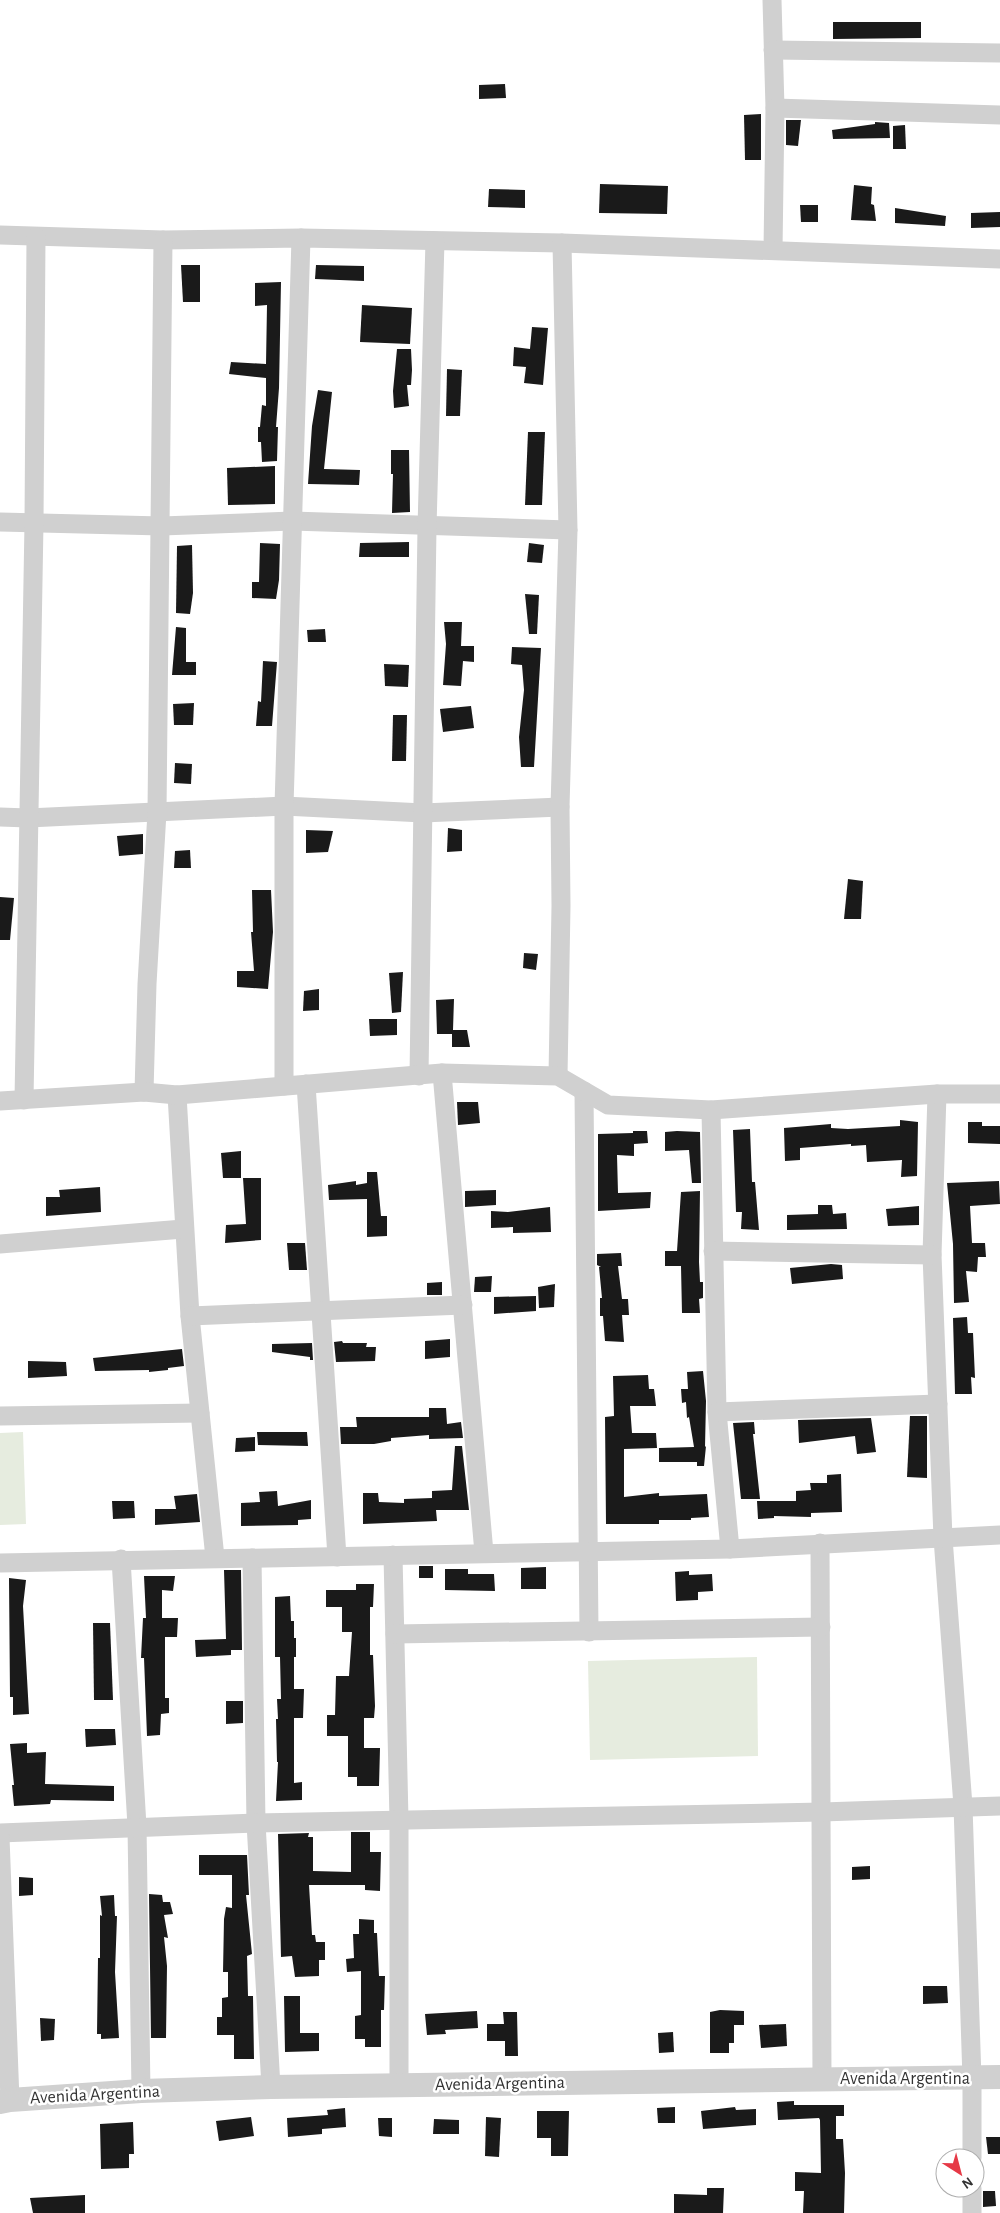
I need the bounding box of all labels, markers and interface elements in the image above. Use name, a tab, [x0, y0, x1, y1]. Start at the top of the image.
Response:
street label: Avenida Argentina	[840, 2070, 970, 2088]
street label: Avenida Argentina	[435, 2074, 565, 2094]
street label: Avenida Argentina	[30, 2083, 160, 2107]
north arrow	[935, 2148, 985, 2198]
text: N	[959, 2174, 975, 2191]

